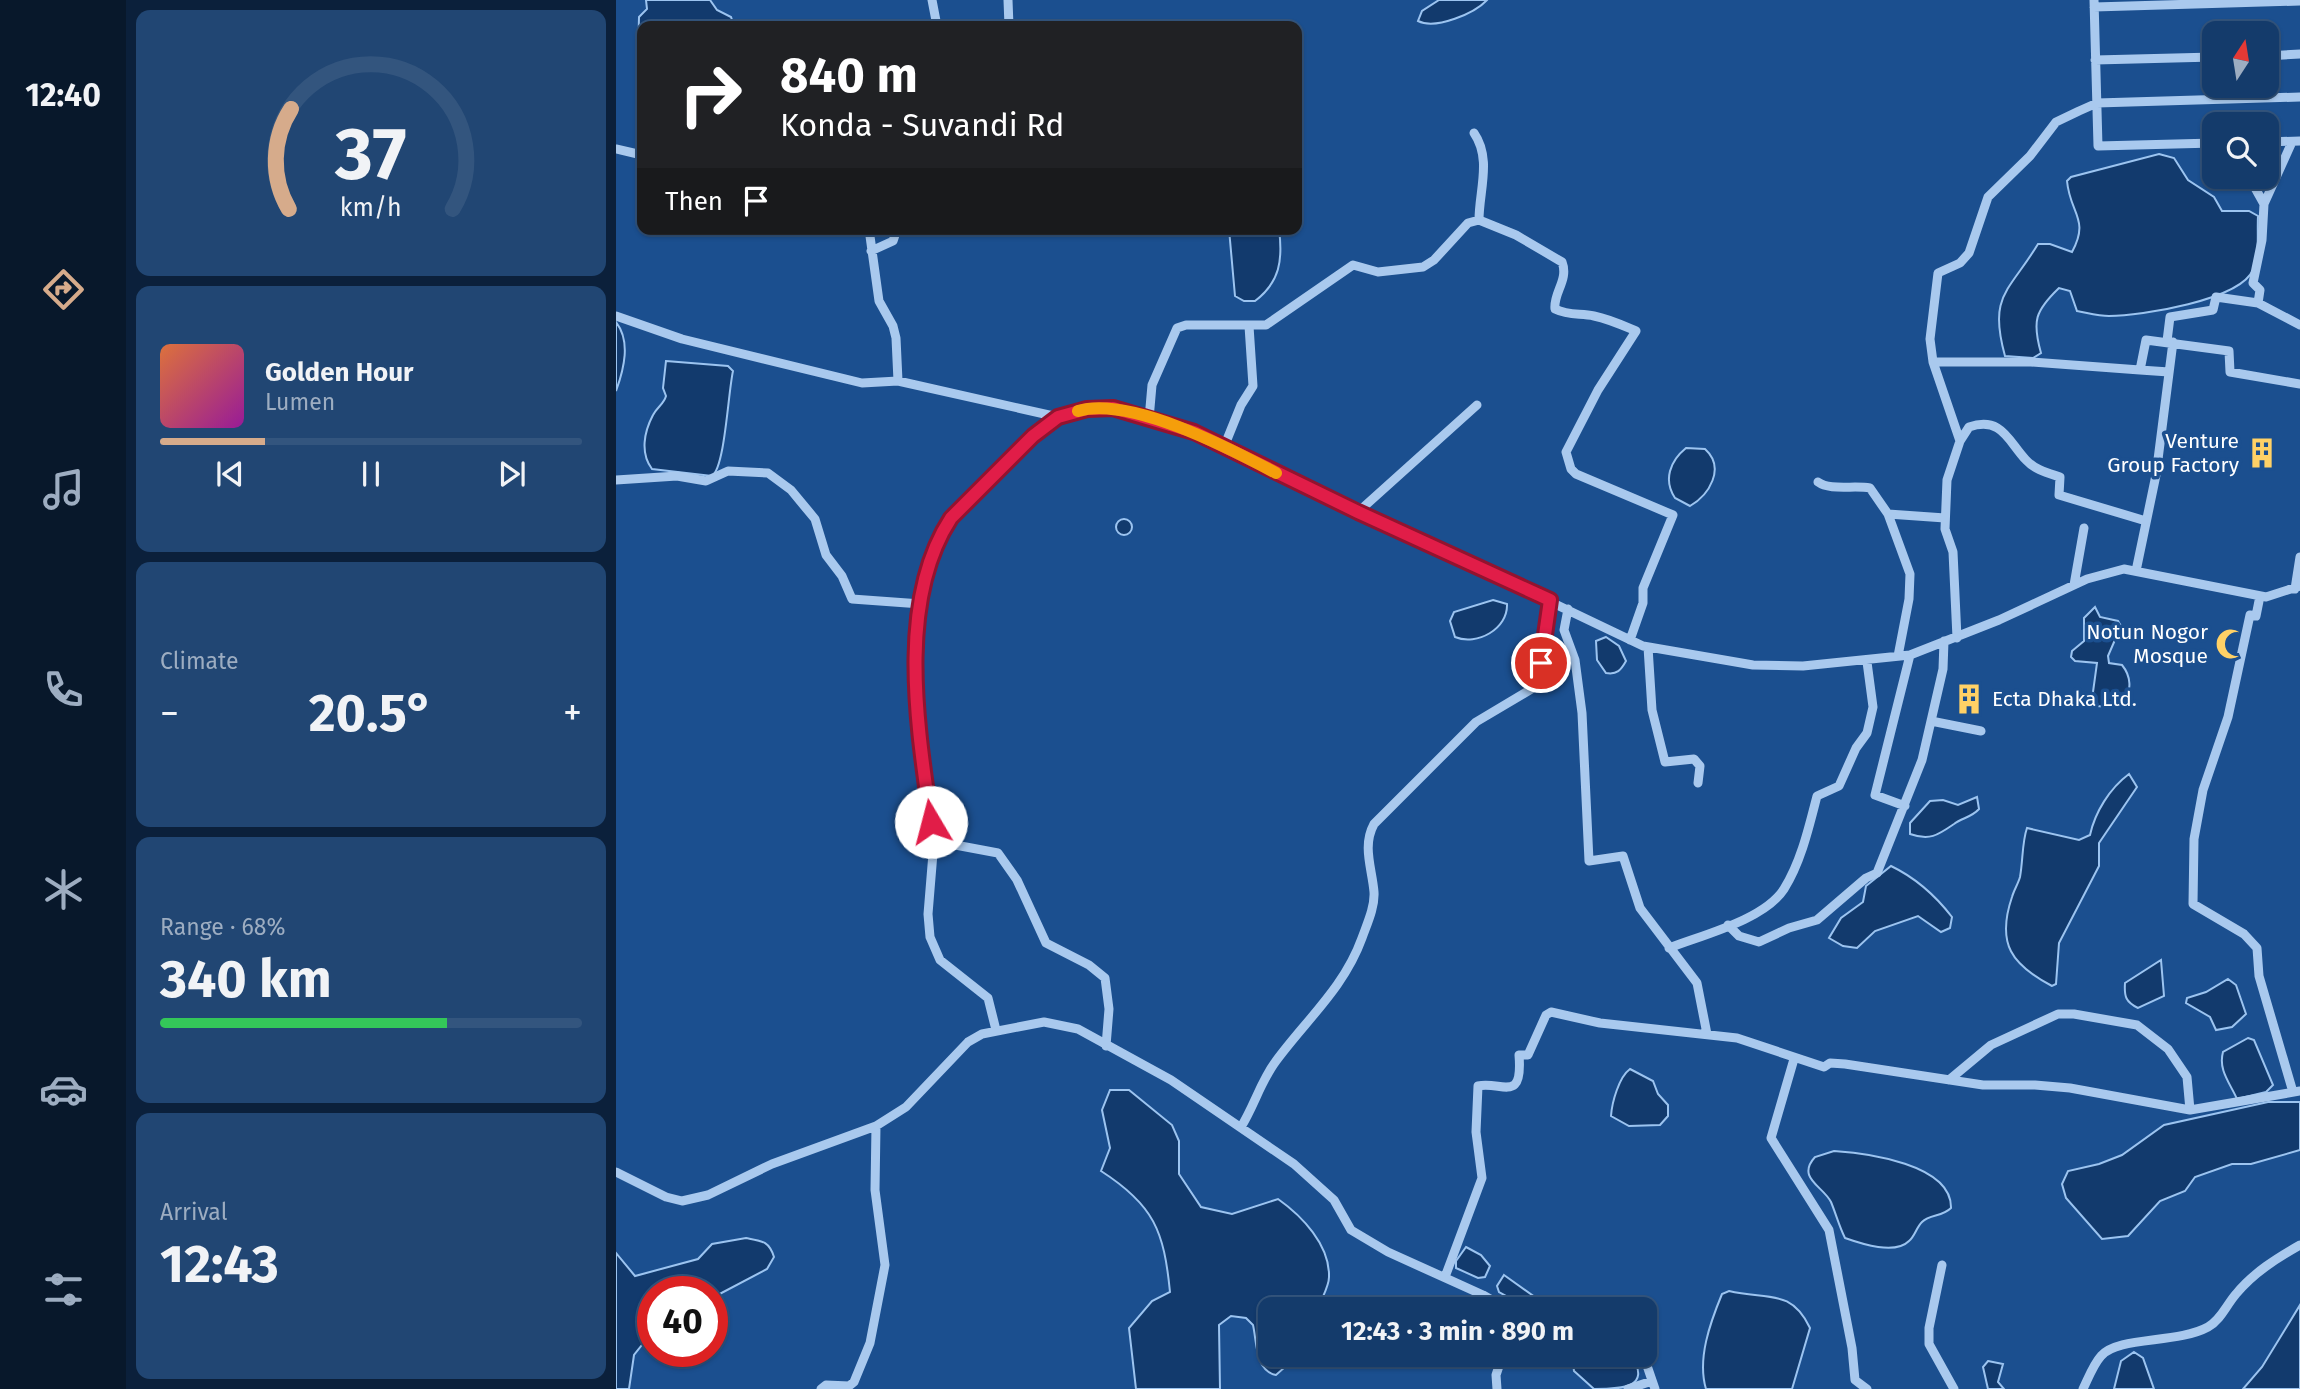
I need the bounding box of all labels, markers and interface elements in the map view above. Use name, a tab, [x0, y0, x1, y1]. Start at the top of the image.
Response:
north arrow	[2202, 21, 2278, 98]
map controls	[2202, 21, 2279, 189]
text: 840 m	[780, 46, 918, 105]
icon: right	[665, 49, 756, 140]
text: 12:40	[25, 76, 101, 114]
text: Konda - Suvandi Rd	[780, 106, 1064, 144]
text: 37	[334, 111, 407, 198]
button: search	[2202, 112, 2279, 189]
icon: arrive	[737, 182, 775, 220]
text: Then	[665, 186, 723, 217]
text: km/h	[340, 193, 402, 223]
icon: directions	[39, 265, 88, 314]
text: Golden Hour	[265, 357, 413, 388]
text: Lumen	[265, 388, 335, 416]
place label: Venture Group Factory	[2107, 428, 2240, 478]
building icon: Venture Group Factory	[2245, 436, 2279, 470]
icon: previous	[211, 455, 249, 493]
icon: pause	[352, 455, 390, 493]
icon: next	[493, 455, 531, 493]
icon: music	[39, 465, 88, 514]
place label: Notun Nogor Mosque	[2086, 619, 2208, 669]
mosque icon: Notun Nogor Mosque	[2214, 627, 2248, 661]
pin	[1511, 633, 1571, 693]
icon: arrive	[1522, 644, 1560, 682]
text: Climate	[160, 647, 239, 675]
icon: phone	[39, 665, 88, 714]
text: 20.5°	[309, 682, 433, 745]
building icon: Ecta Dhaka Ltd.	[1952, 682, 1986, 716]
place label: Ecta Dhaka Ltd.	[1992, 686, 2137, 712]
text: −	[160, 690, 179, 736]
text: +	[563, 690, 582, 736]
position arrow	[894, 785, 968, 859]
icon: climate	[39, 865, 88, 914]
text: Range · 68%	[160, 913, 285, 941]
text: 340 km	[160, 948, 332, 1011]
icon: car	[39, 1065, 88, 1114]
text: Arrival	[160, 1198, 227, 1226]
text: 12:43	[160, 1233, 279, 1296]
icon: filters	[39, 1265, 88, 1314]
speed limit sign: 40	[637, 1276, 728, 1367]
text: 12:43 · 3 min · 890 m	[1341, 1316, 1574, 1347]

